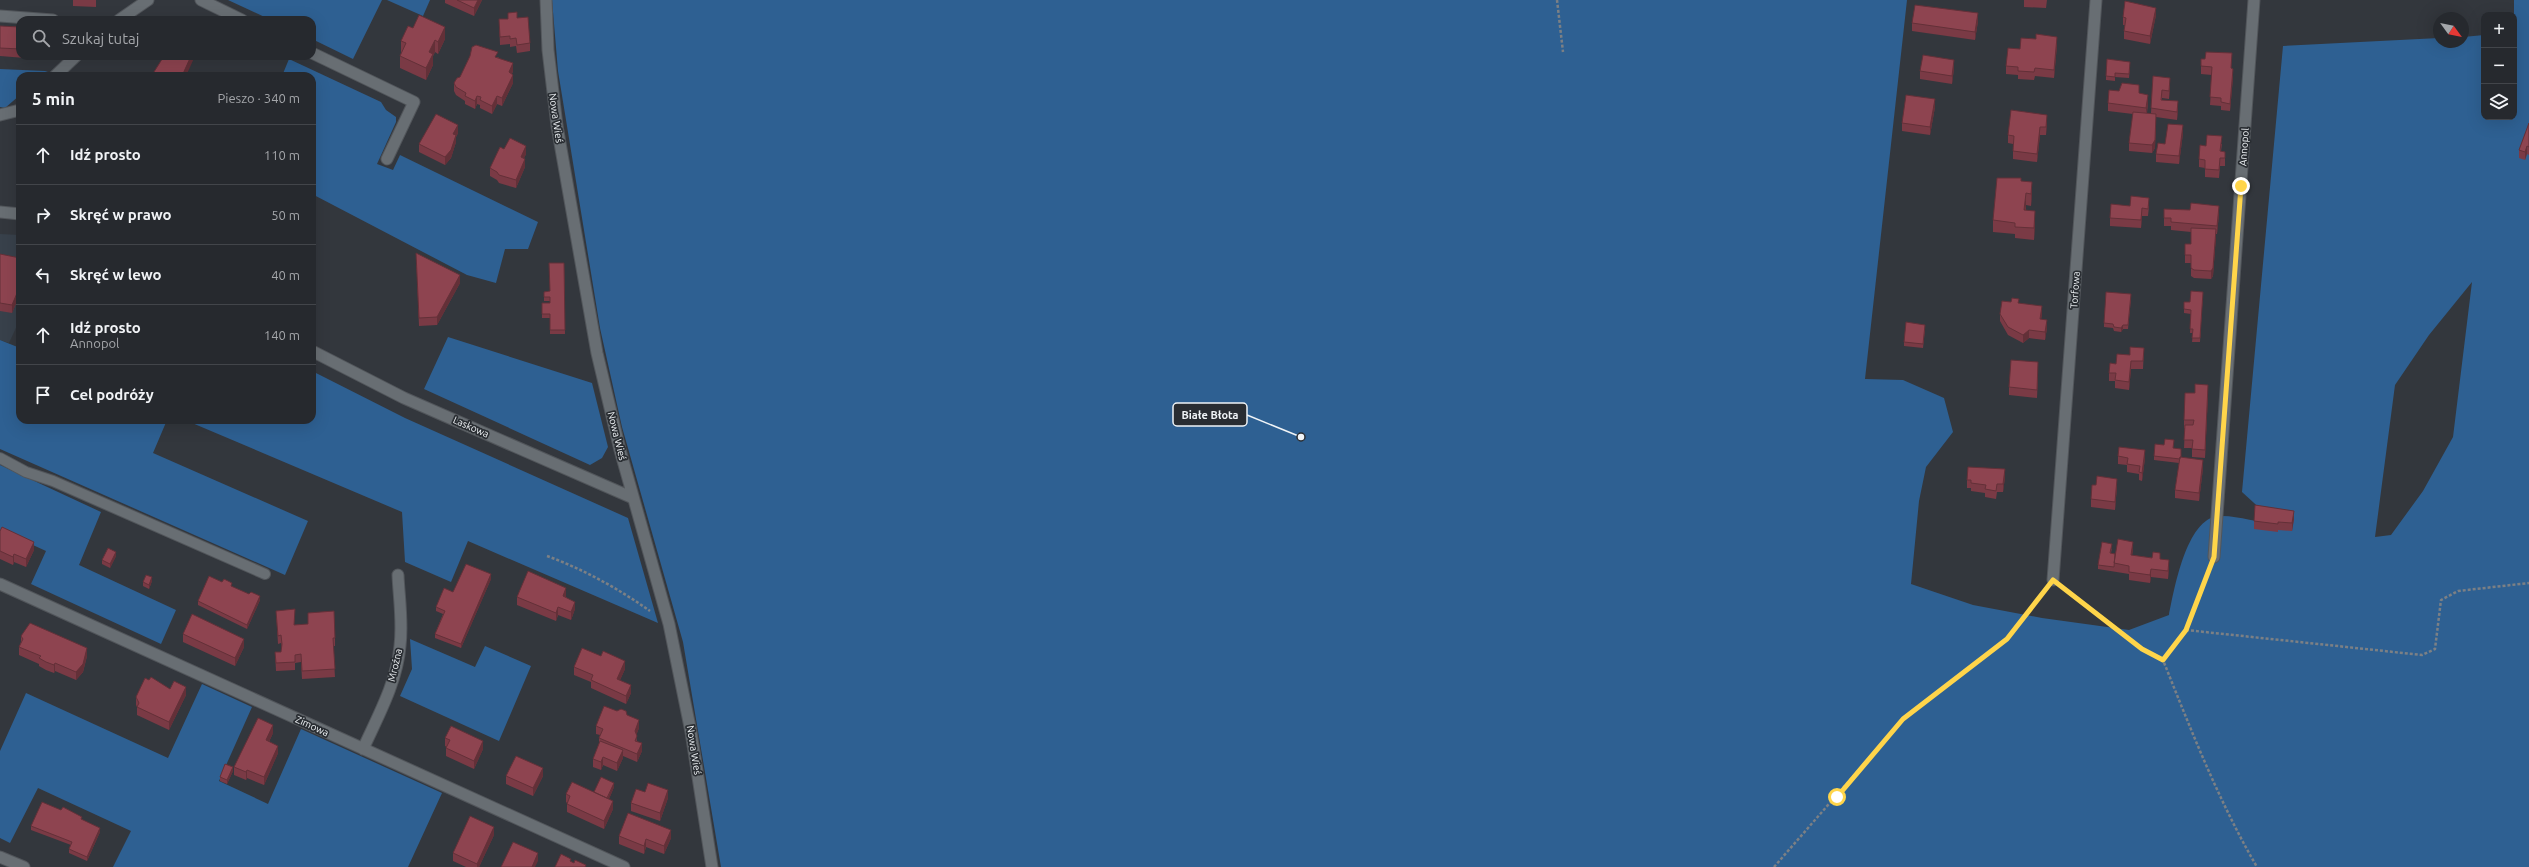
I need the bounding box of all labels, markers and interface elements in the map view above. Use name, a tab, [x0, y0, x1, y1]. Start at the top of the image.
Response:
north arrow	[2433, 12, 2469, 48]
map controls	[2481, 12, 2517, 120]
button: +	[2481, 12, 2517, 48]
search box	[16, 16, 316, 60]
icon: search	[30, 27, 52, 49]
text: Szukaj tutaj	[62, 30, 139, 47]
button: −	[2481, 48, 2517, 84]
button: layers	[2481, 84, 2517, 120]
text: 5 min	[32, 89, 75, 108]
text: Pieszo · 340 m	[217, 91, 300, 105]
street label: Nowa Wieś	[547, 93, 565, 143]
street label: Annopol	[2237, 127, 2251, 166]
icon: ahead	[32, 144, 54, 166]
text: Idź prosto	[70, 146, 141, 163]
text: 110 m	[264, 148, 300, 162]
route end	[2232, 177, 2250, 195]
icon: right	[32, 204, 54, 226]
text: Skręć w prawo	[70, 206, 172, 223]
text: 50 m	[271, 208, 300, 222]
icon: left	[32, 264, 54, 286]
text: Skręć w lewo	[70, 266, 162, 283]
text: 40 m	[271, 268, 300, 282]
street label: Torfowa	[2068, 271, 2082, 309]
text: Idź prosto	[70, 319, 141, 336]
icon: ahead	[32, 324, 54, 346]
text: 140 m	[264, 328, 300, 342]
text: Annopol	[70, 336, 120, 350]
icon: arrive	[32, 384, 54, 406]
text: Cel podróży	[70, 386, 154, 403]
callout: Białe Błota	[1173, 403, 1247, 426]
text: Białe Błota	[1181, 409, 1239, 421]
street label: Nowa Wieś	[606, 410, 628, 462]
street label: Laskowa	[451, 414, 491, 440]
street label: Mroźna	[386, 647, 404, 683]
street label: Zimowa	[294, 714, 330, 738]
street label: Nowa Wieś	[685, 724, 703, 776]
route start	[1828, 788, 1846, 806]

